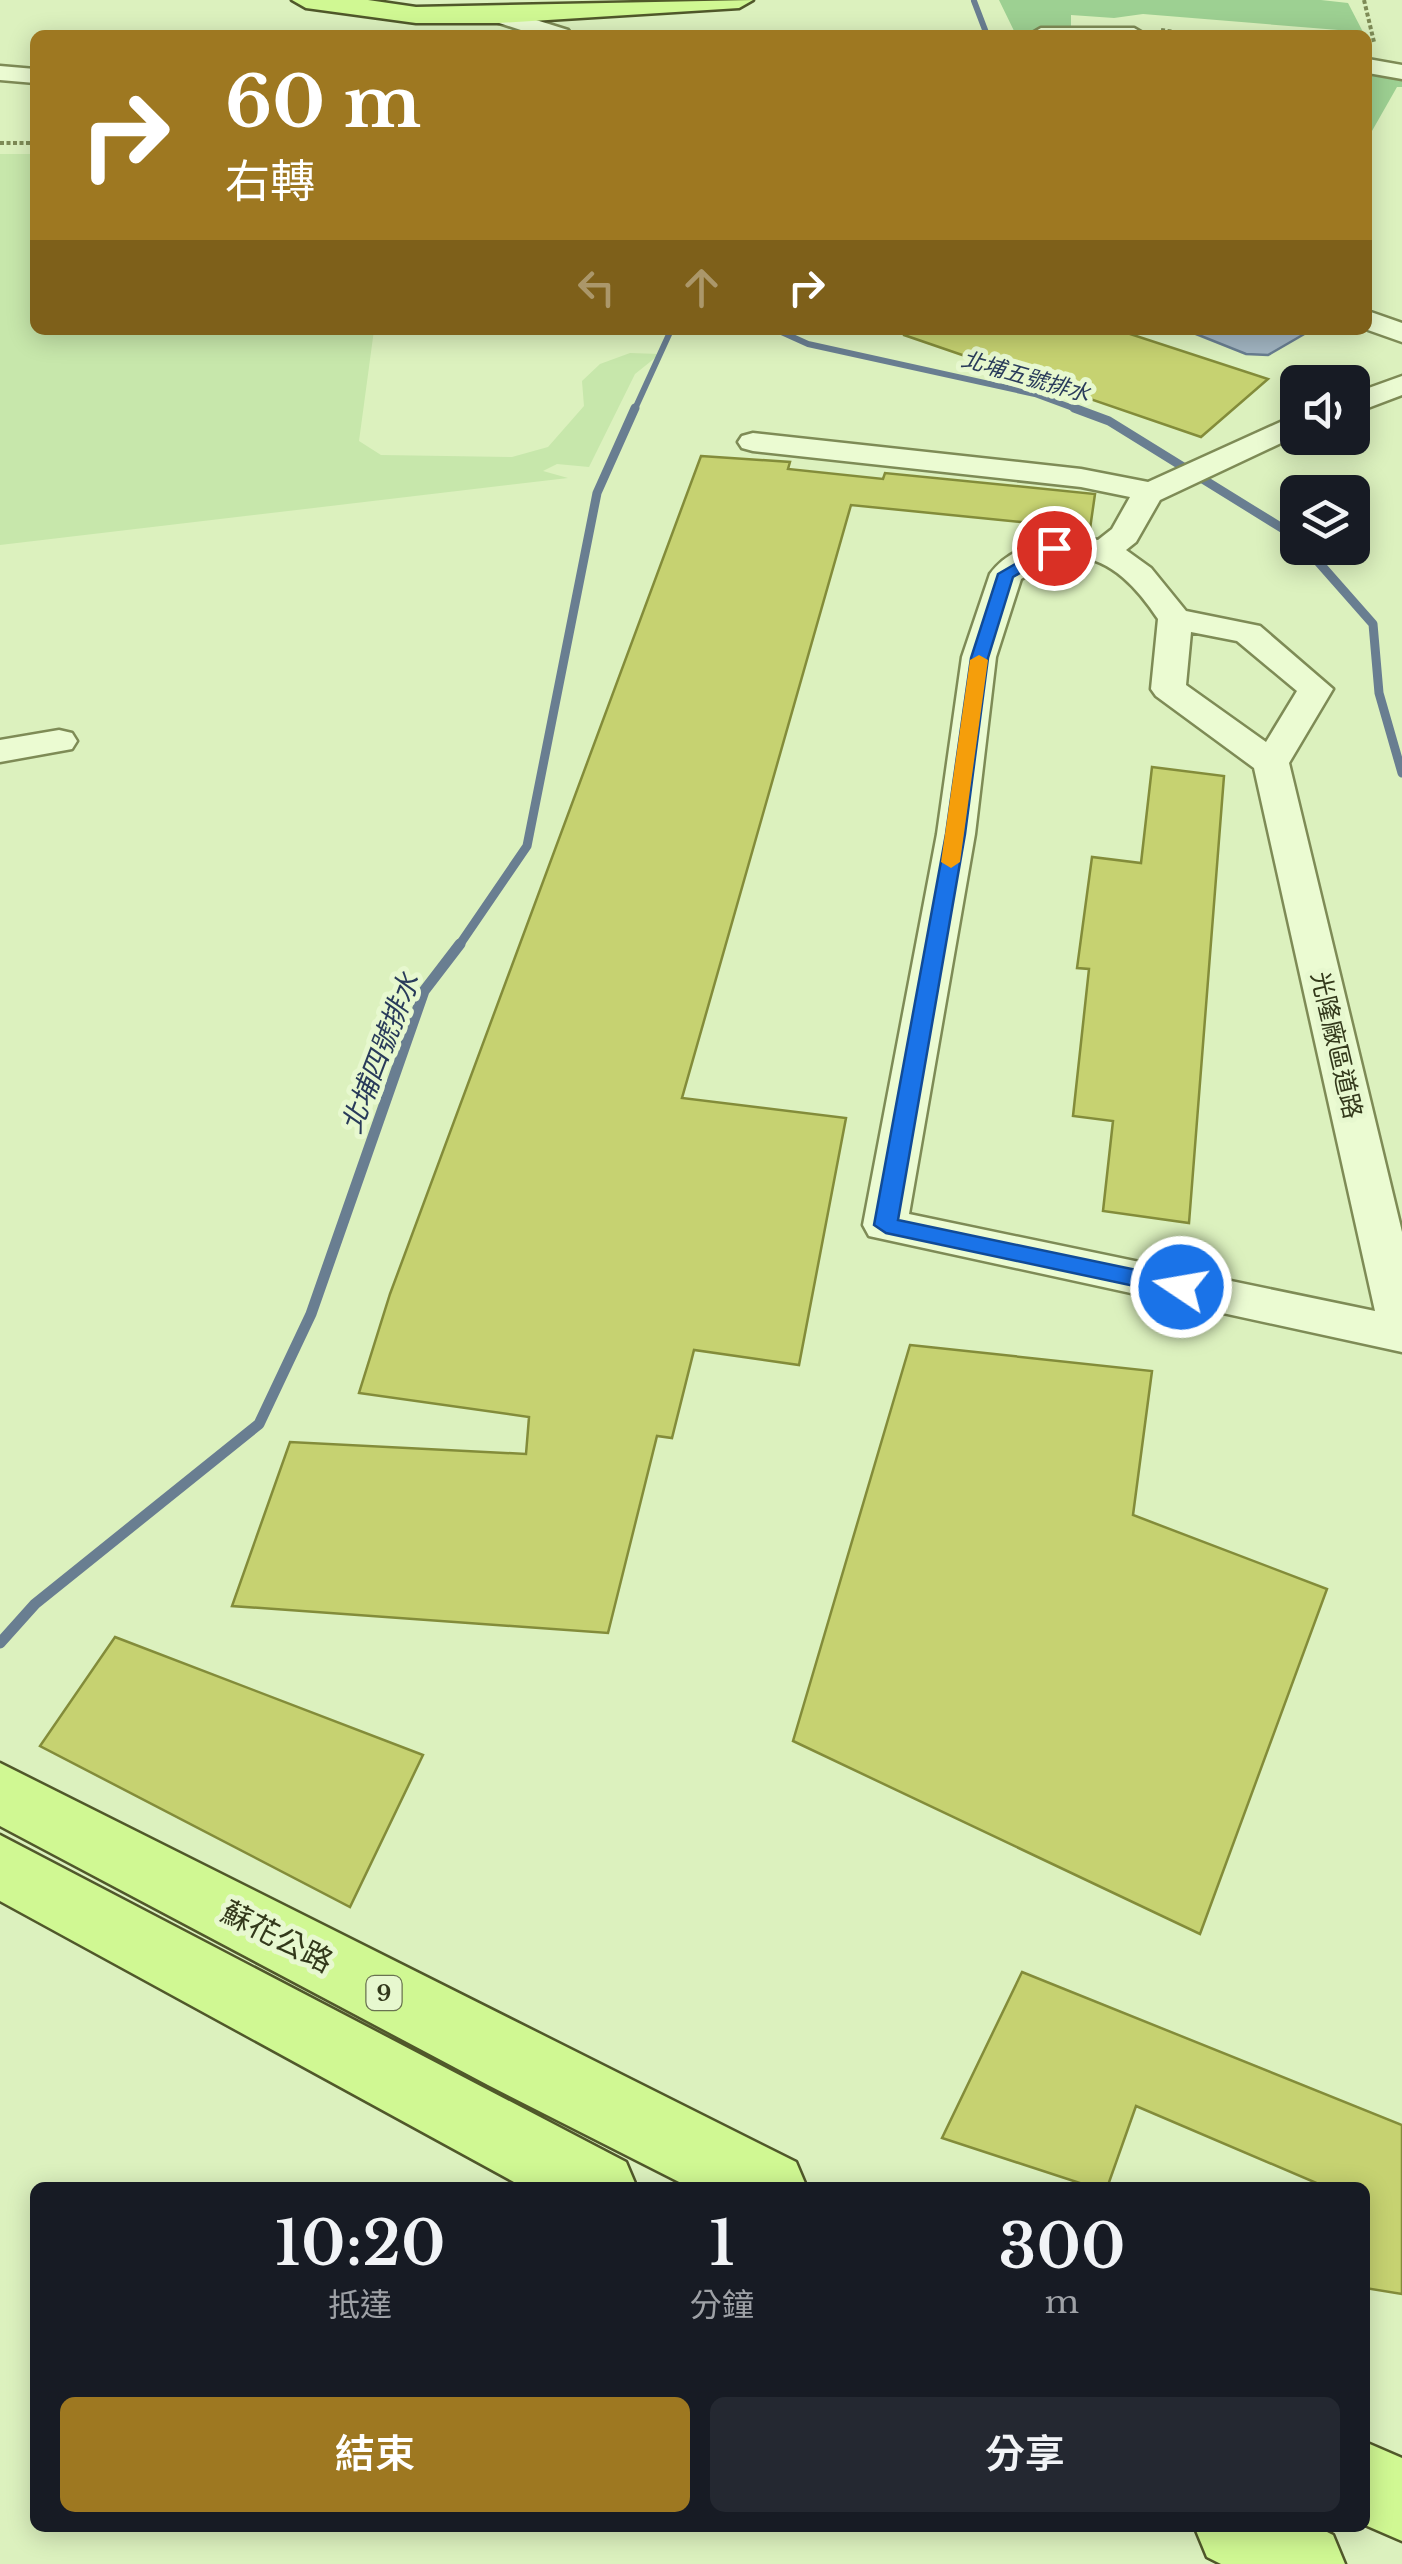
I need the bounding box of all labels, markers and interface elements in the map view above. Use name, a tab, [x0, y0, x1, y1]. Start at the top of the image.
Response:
text: 60 m	[225, 59, 421, 146]
icon: right	[60, 70, 190, 200]
text: 右轉	[225, 153, 315, 209]
icon: left	[569, 260, 624, 315]
icon: ahead	[674, 260, 729, 315]
icon: right	[779, 260, 834, 315]
water label: 北埔五號排水	[959, 345, 1094, 408]
map controls	[1280, 365, 1370, 565]
button: sound	[1280, 365, 1370, 455]
button: layers	[1280, 475, 1370, 565]
pin	[1012, 506, 1097, 591]
icon: arrive	[1027, 521, 1082, 576]
water label: 北埔四號排水	[334, 967, 428, 1138]
street label: 光隆廠區道路	[1305, 969, 1368, 1122]
position arrow	[1129, 1235, 1233, 1339]
street label: 蘇花公路	[215, 1893, 339, 1980]
road number: 9	[366, 1976, 402, 2010]
text: 10:20	[275, 2207, 445, 2281]
text: 1	[709, 2207, 735, 2281]
text: 300	[999, 2210, 1125, 2284]
text: m	[1045, 2282, 1079, 2322]
text: 抵達	[328, 2285, 392, 2325]
text: 分鐘	[690, 2285, 754, 2325]
button: 結束	[60, 2397, 690, 2512]
button: 分享	[710, 2397, 1340, 2512]

